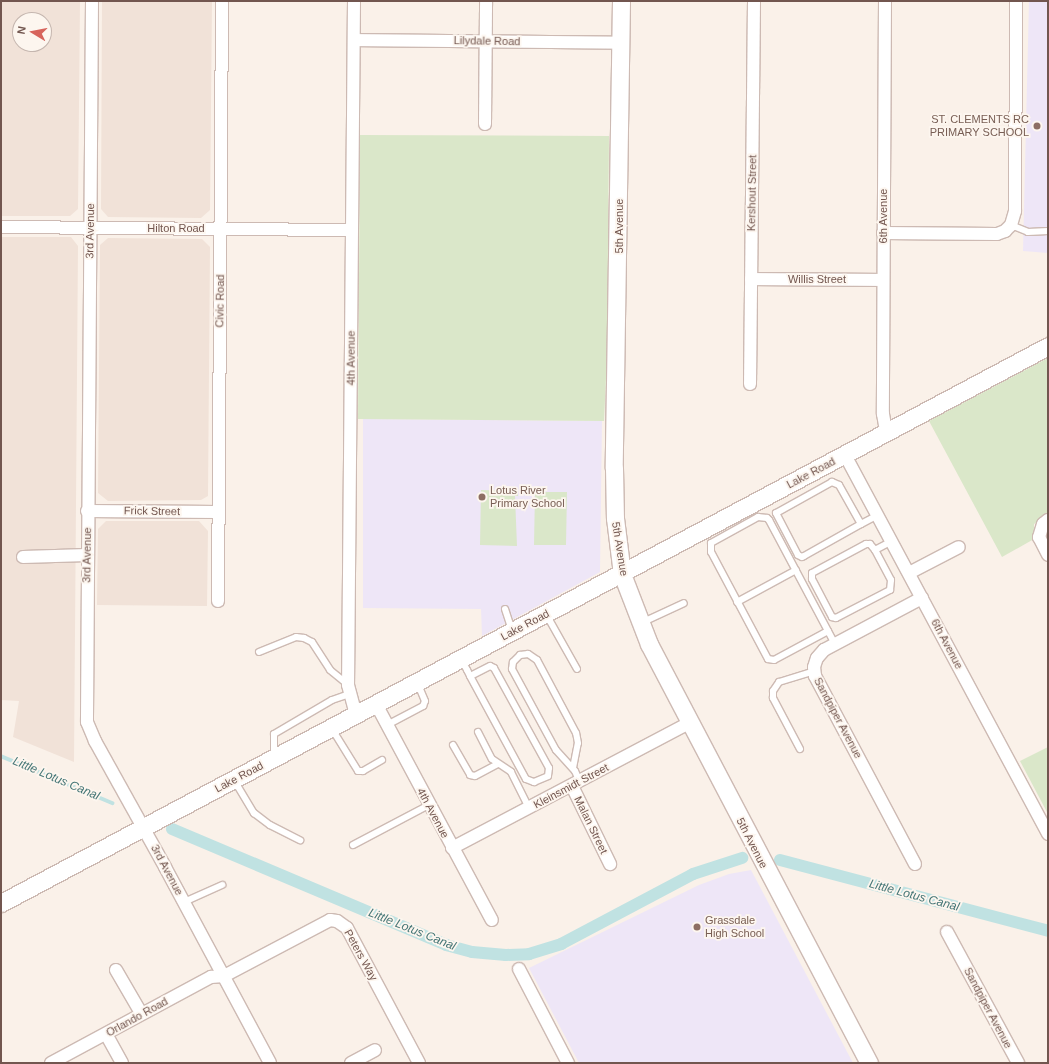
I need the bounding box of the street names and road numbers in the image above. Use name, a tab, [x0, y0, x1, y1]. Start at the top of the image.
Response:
street label: Lilydale Road	[454, 34, 520, 48]
street label: Kershout Street	[745, 155, 759, 231]
street label: 6th Avenue	[876, 188, 890, 244]
street label: 5th Avenue	[612, 198, 626, 254]
street label: 3rd Avenue	[83, 203, 97, 259]
street label: Hilton Road	[147, 221, 205, 235]
street label: Willis Street	[788, 272, 846, 286]
street label: Civic Road	[213, 274, 227, 328]
street label: 4th Avenue	[344, 330, 358, 386]
street label: Lake Road	[784, 455, 838, 491]
street label: Frick Street	[124, 504, 180, 518]
street label: 5th Avenue	[609, 521, 631, 577]
street label: 3rd Avenue	[80, 527, 94, 583]
street label: Lake Road	[498, 607, 552, 643]
street label: 6th Avenue	[928, 616, 966, 672]
street label: Sandpiper Avenue	[811, 675, 865, 761]
street label: Lake Road	[212, 759, 266, 795]
street label: Kleinsmidt Street	[531, 761, 611, 811]
street label: 4th Avenue	[414, 785, 452, 841]
street label: Malan Street	[571, 794, 611, 856]
street label: 5th Avenue	[734, 815, 770, 871]
street label: 3rd Avenue	[148, 842, 186, 898]
street label: Peters Way	[342, 927, 380, 983]
street label: Sandpiper Avenue	[961, 965, 1015, 1051]
street label: Orlando Road	[104, 995, 170, 1039]

